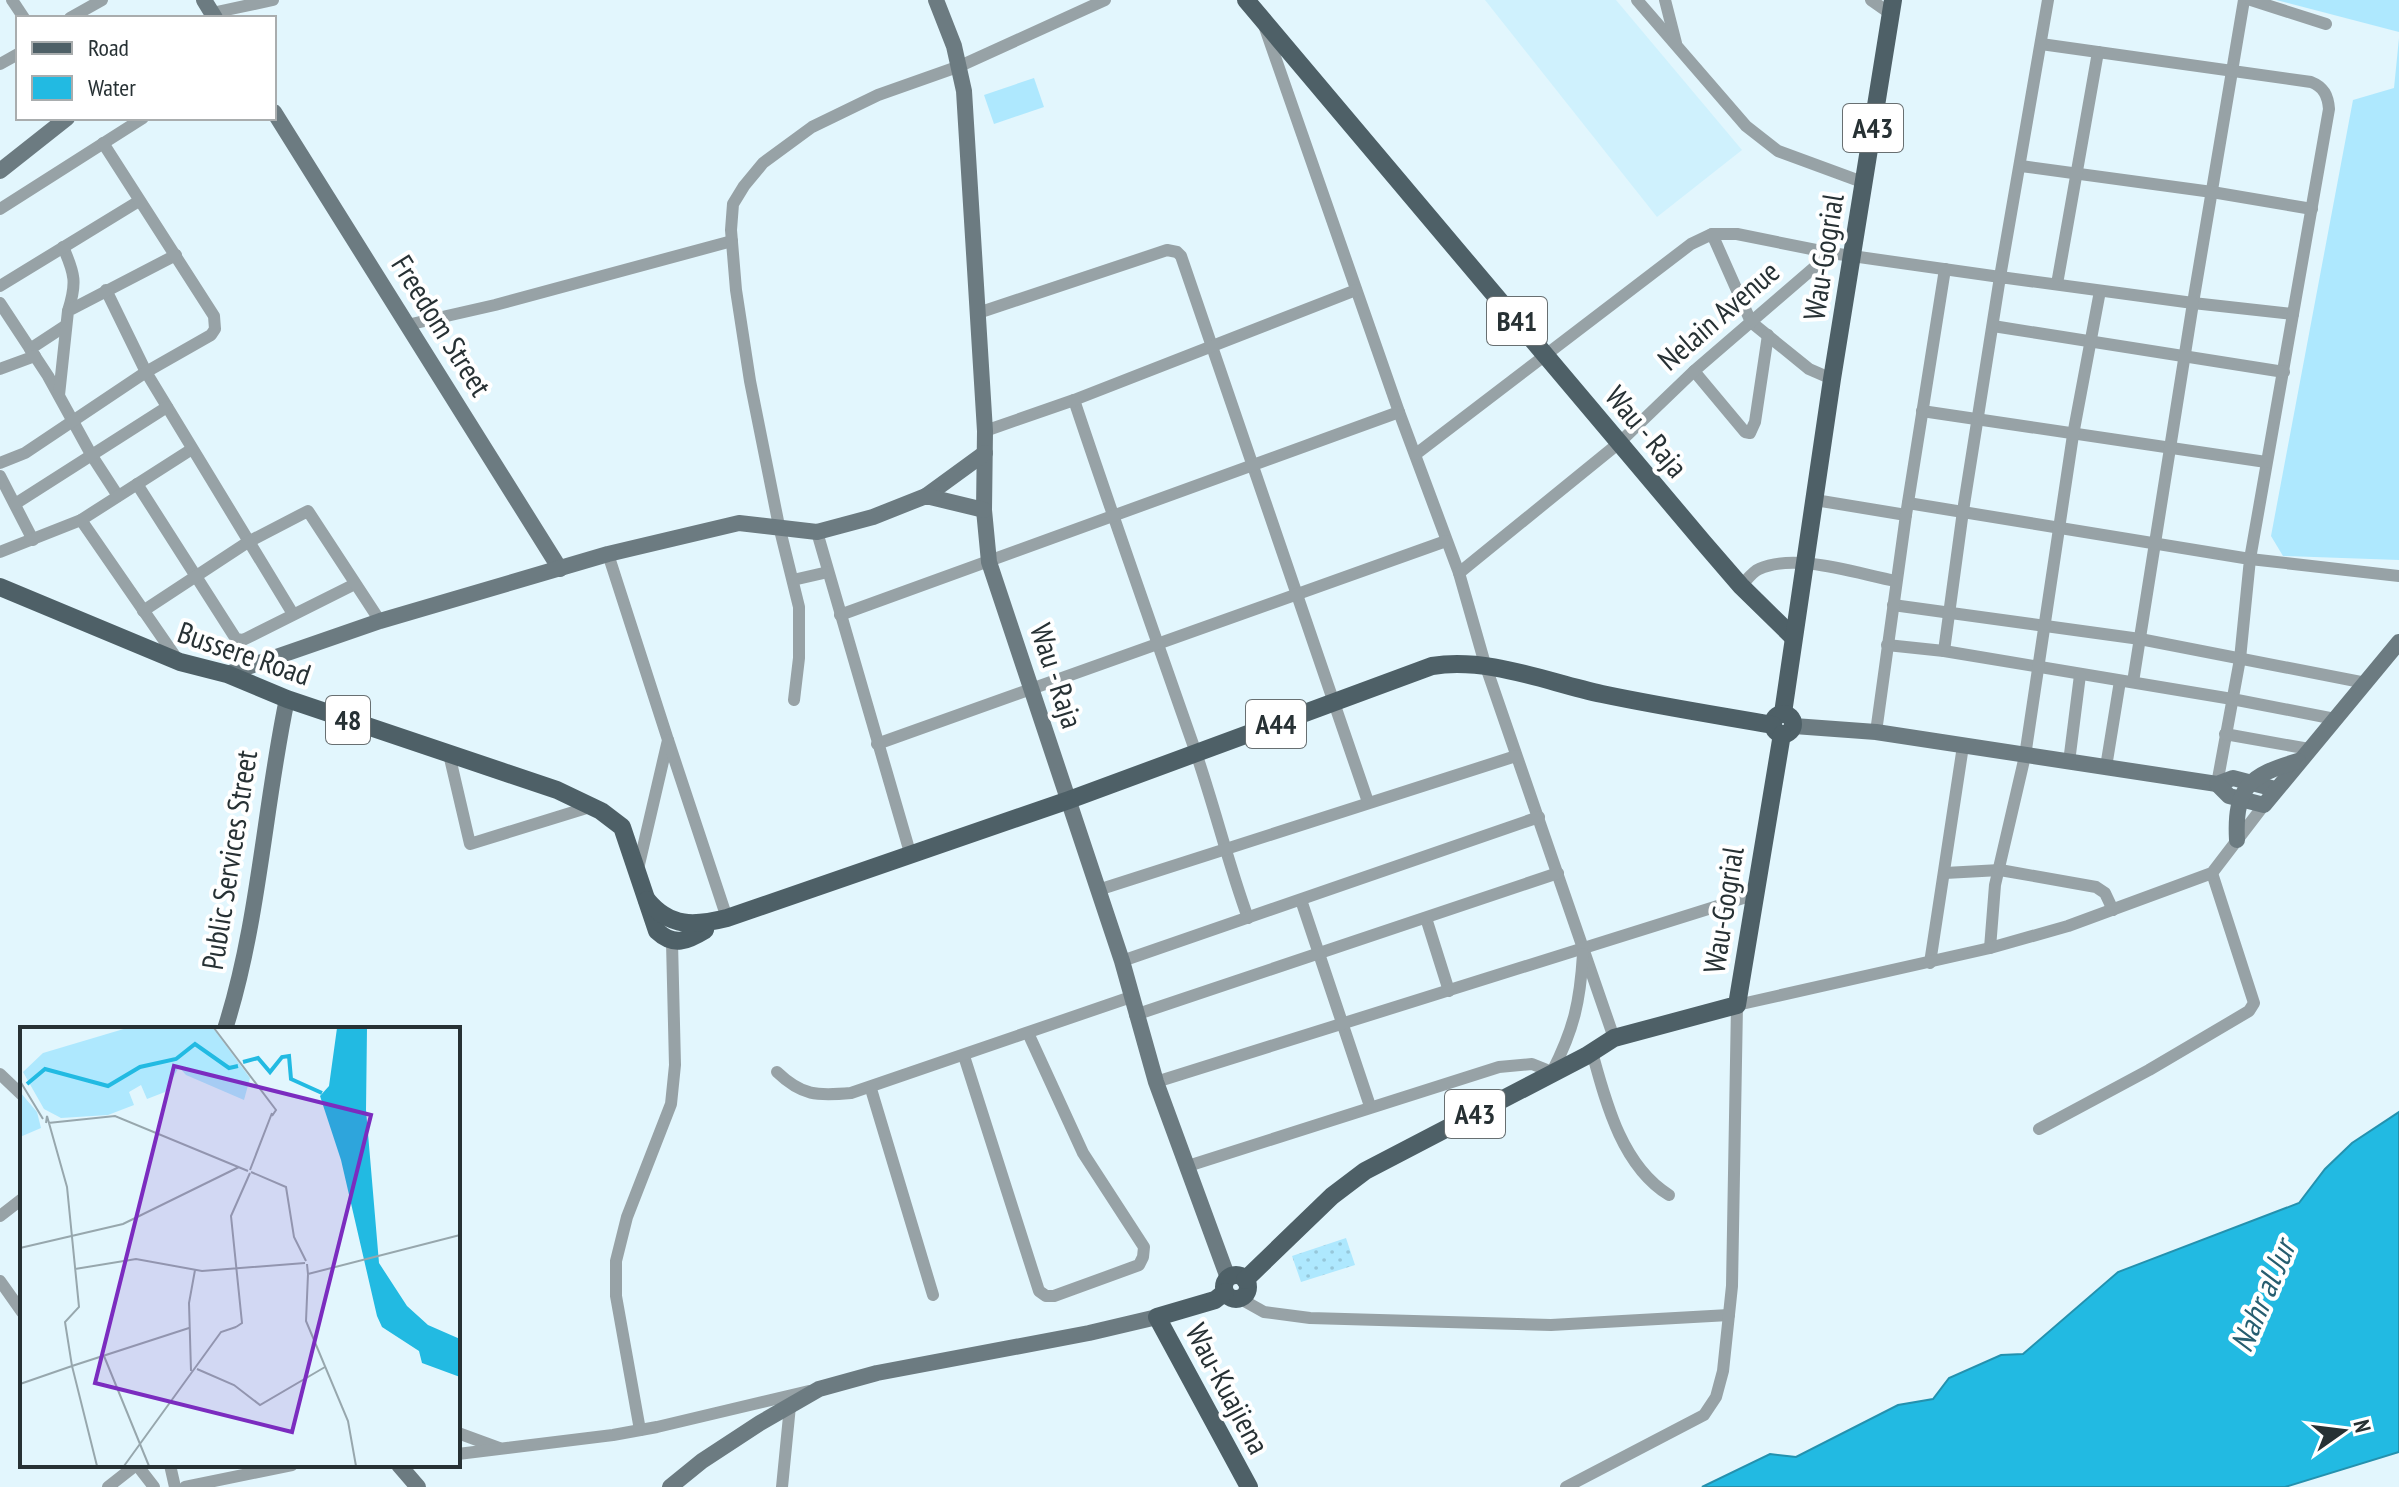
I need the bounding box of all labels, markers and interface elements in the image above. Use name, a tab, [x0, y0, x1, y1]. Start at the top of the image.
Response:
legend	[16, 16, 276, 120]
text: Road	[88, 32, 129, 63]
text: Water	[88, 72, 136, 103]
road number: A43	[1843, 104, 1903, 152]
street label: Wau-Gogrial	[1793, 191, 1852, 323]
street label: Freedom Street	[384, 247, 501, 404]
street label: Nelain Avenue	[1649, 251, 1787, 378]
road number: B41	[1487, 297, 1547, 345]
street label: Wau - Raja	[1597, 377, 1697, 485]
street label: Bussere Road	[173, 612, 316, 693]
street label: Wau - Raja	[1022, 618, 1093, 733]
road number: 48	[326, 696, 370, 744]
road number: A44	[1246, 700, 1306, 748]
street label: Public Services Street	[192, 747, 265, 972]
street label: Wau-Gogrial	[1693, 844, 1752, 976]
inset map	[20, 1027, 460, 1467]
road number: A43	[1445, 1090, 1505, 1138]
water label: Nahr al Jur	[2220, 1230, 2306, 1358]
street label: Wau-Kuajiena	[1178, 1316, 1279, 1460]
north arrow	[2303, 1391, 2383, 1471]
text: N	[2347, 1417, 2377, 1435]

